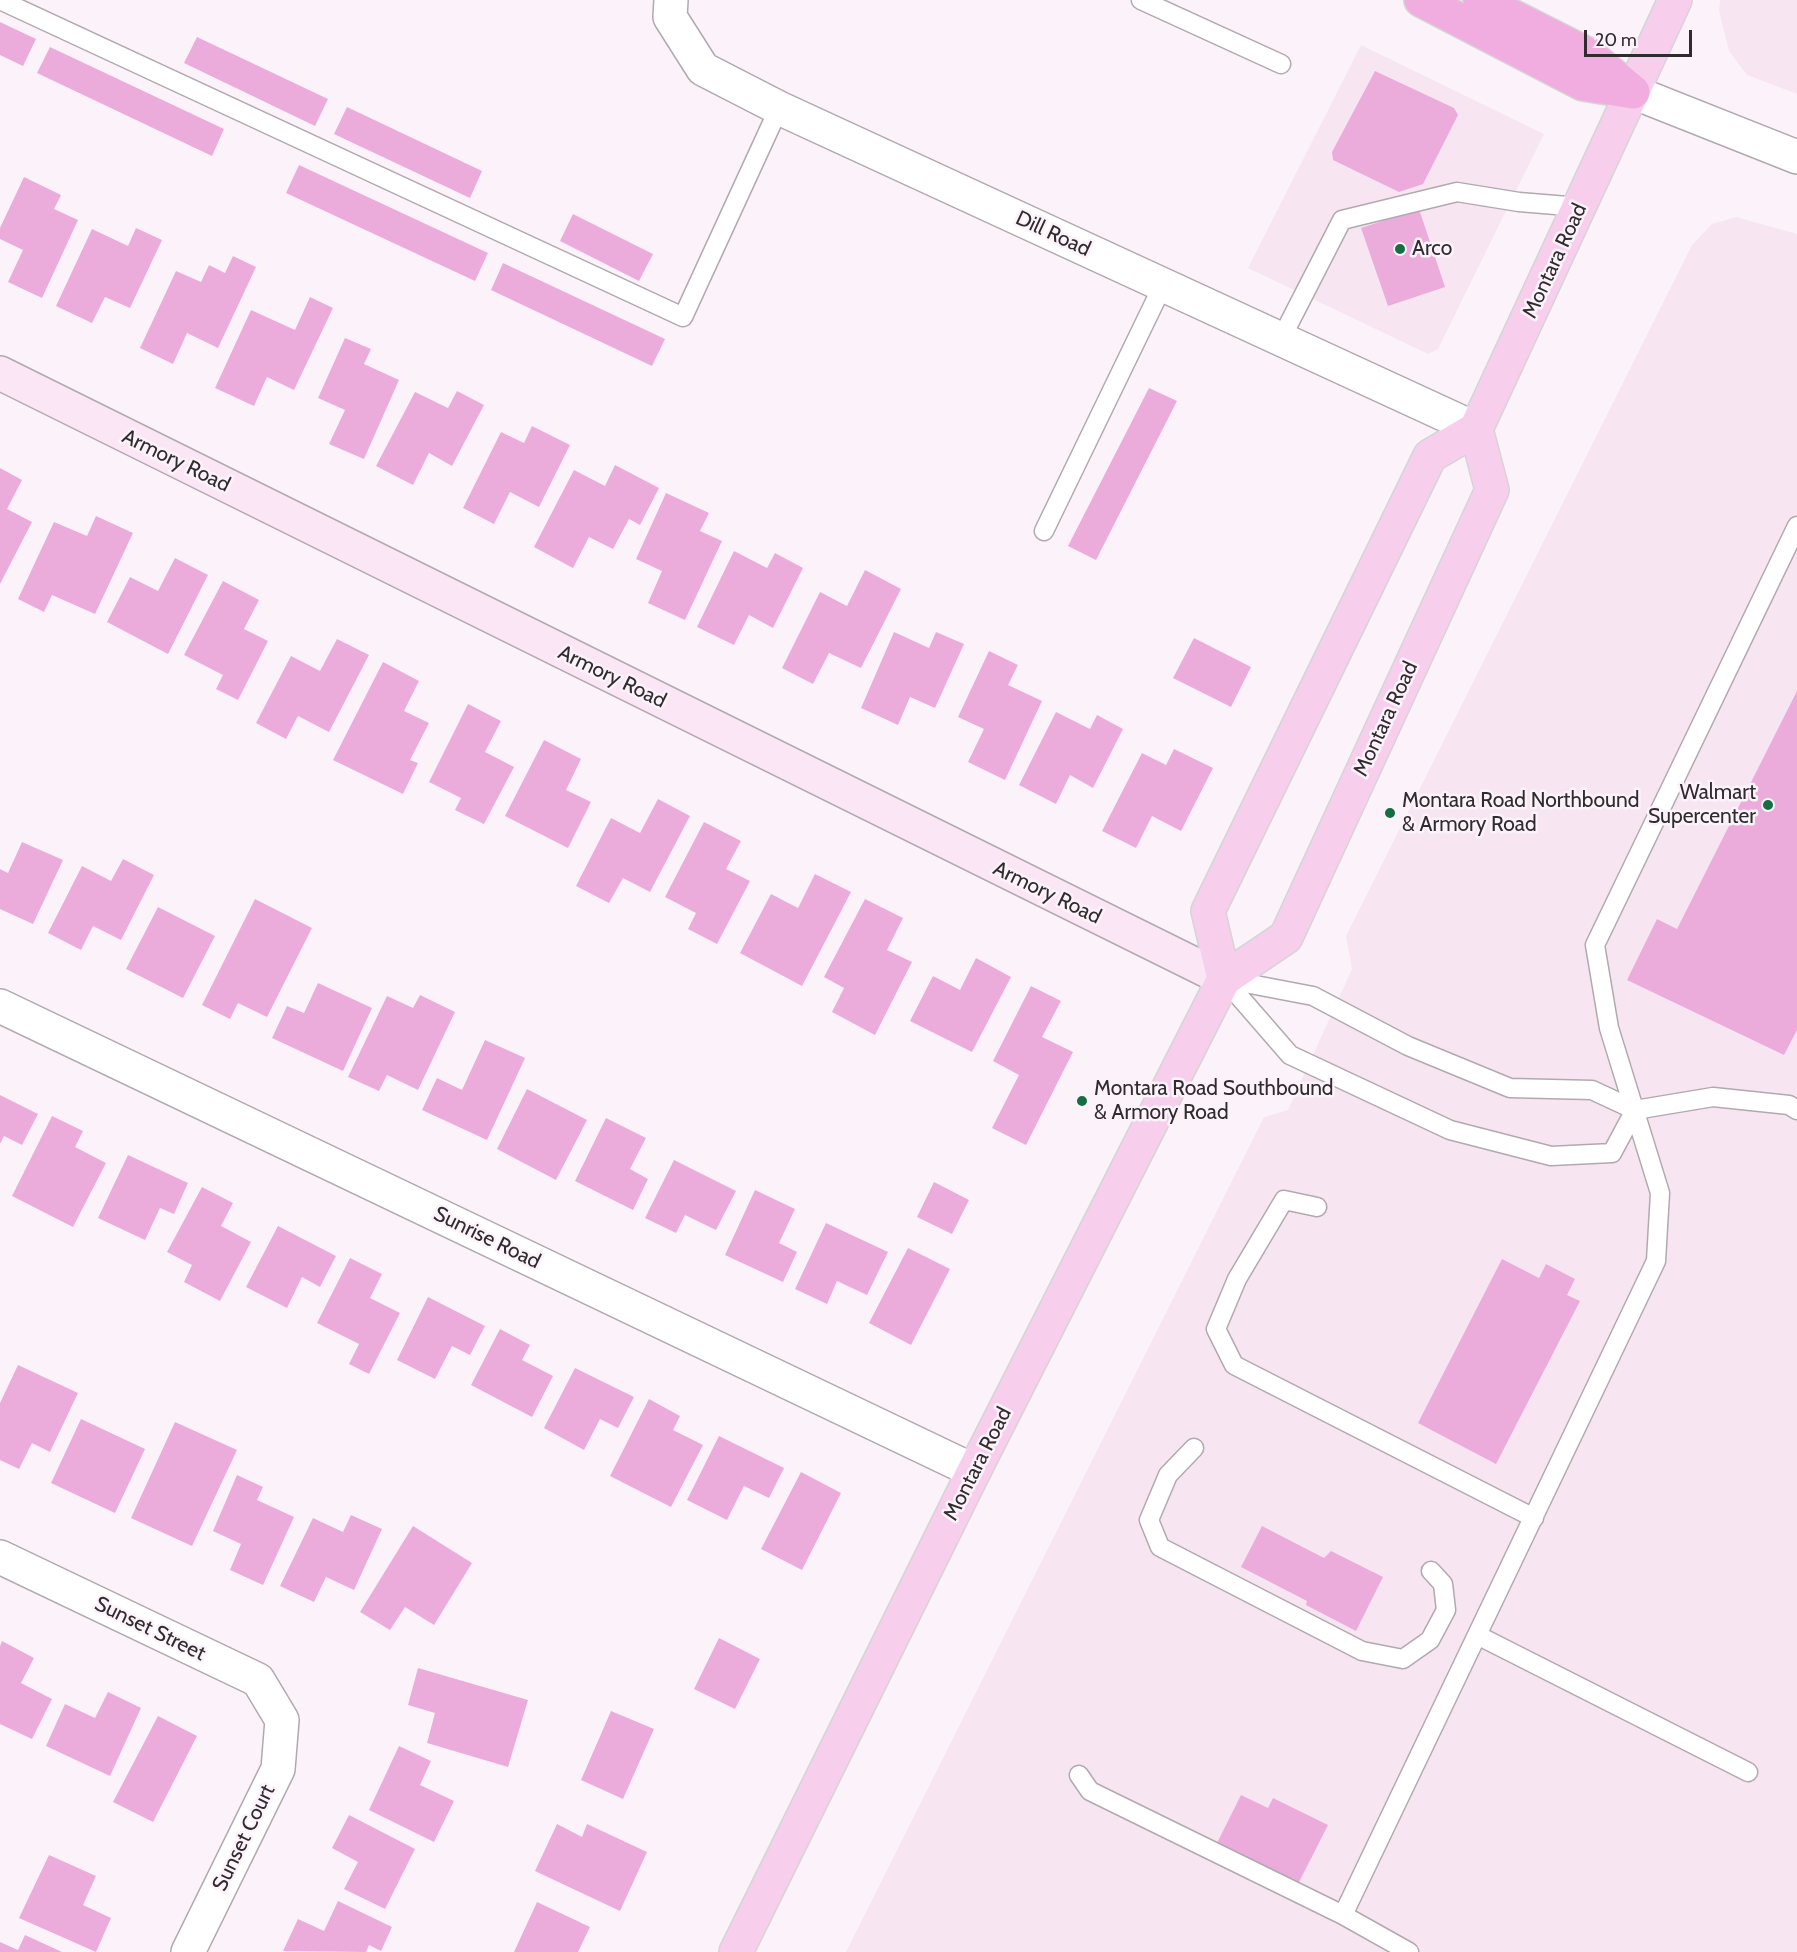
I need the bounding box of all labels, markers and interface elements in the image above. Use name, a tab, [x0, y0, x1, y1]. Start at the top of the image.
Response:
scale bar	[1587, 18, 1695, 56]
text: 20 m	[1595, 29, 1637, 51]
street label: Montara Road	[1517, 200, 1593, 322]
street label: Dill Road	[1012, 206, 1094, 262]
place label: Arco	[1412, 236, 1452, 262]
marker: Arco	[1393, 242, 1407, 256]
street label: Armory Road	[118, 424, 234, 498]
street label: Armory Road	[554, 640, 670, 714]
street label: Montara Road	[1348, 658, 1424, 780]
place label: Walmart Supercenter	[1648, 780, 1756, 830]
place label: Montara Road Northbound & Armory Road	[1402, 788, 1639, 838]
marker: Walmart Supercenter	[1761, 798, 1775, 812]
marker: Montara Road Northbound & Armory Road	[1383, 806, 1397, 820]
street label: Armory Road	[989, 856, 1105, 930]
place label: Montara Road Southbound & Armory Road	[1094, 1076, 1334, 1126]
marker: Montara Road Southbound & Armory Road	[1075, 1094, 1089, 1108]
street label: Sunrise Road	[429, 1201, 545, 1275]
street label: Montara Road	[939, 1403, 1017, 1525]
street label: Sunset Street	[91, 1591, 209, 1667]
street label: Sunset Court	[207, 1781, 281, 1895]

